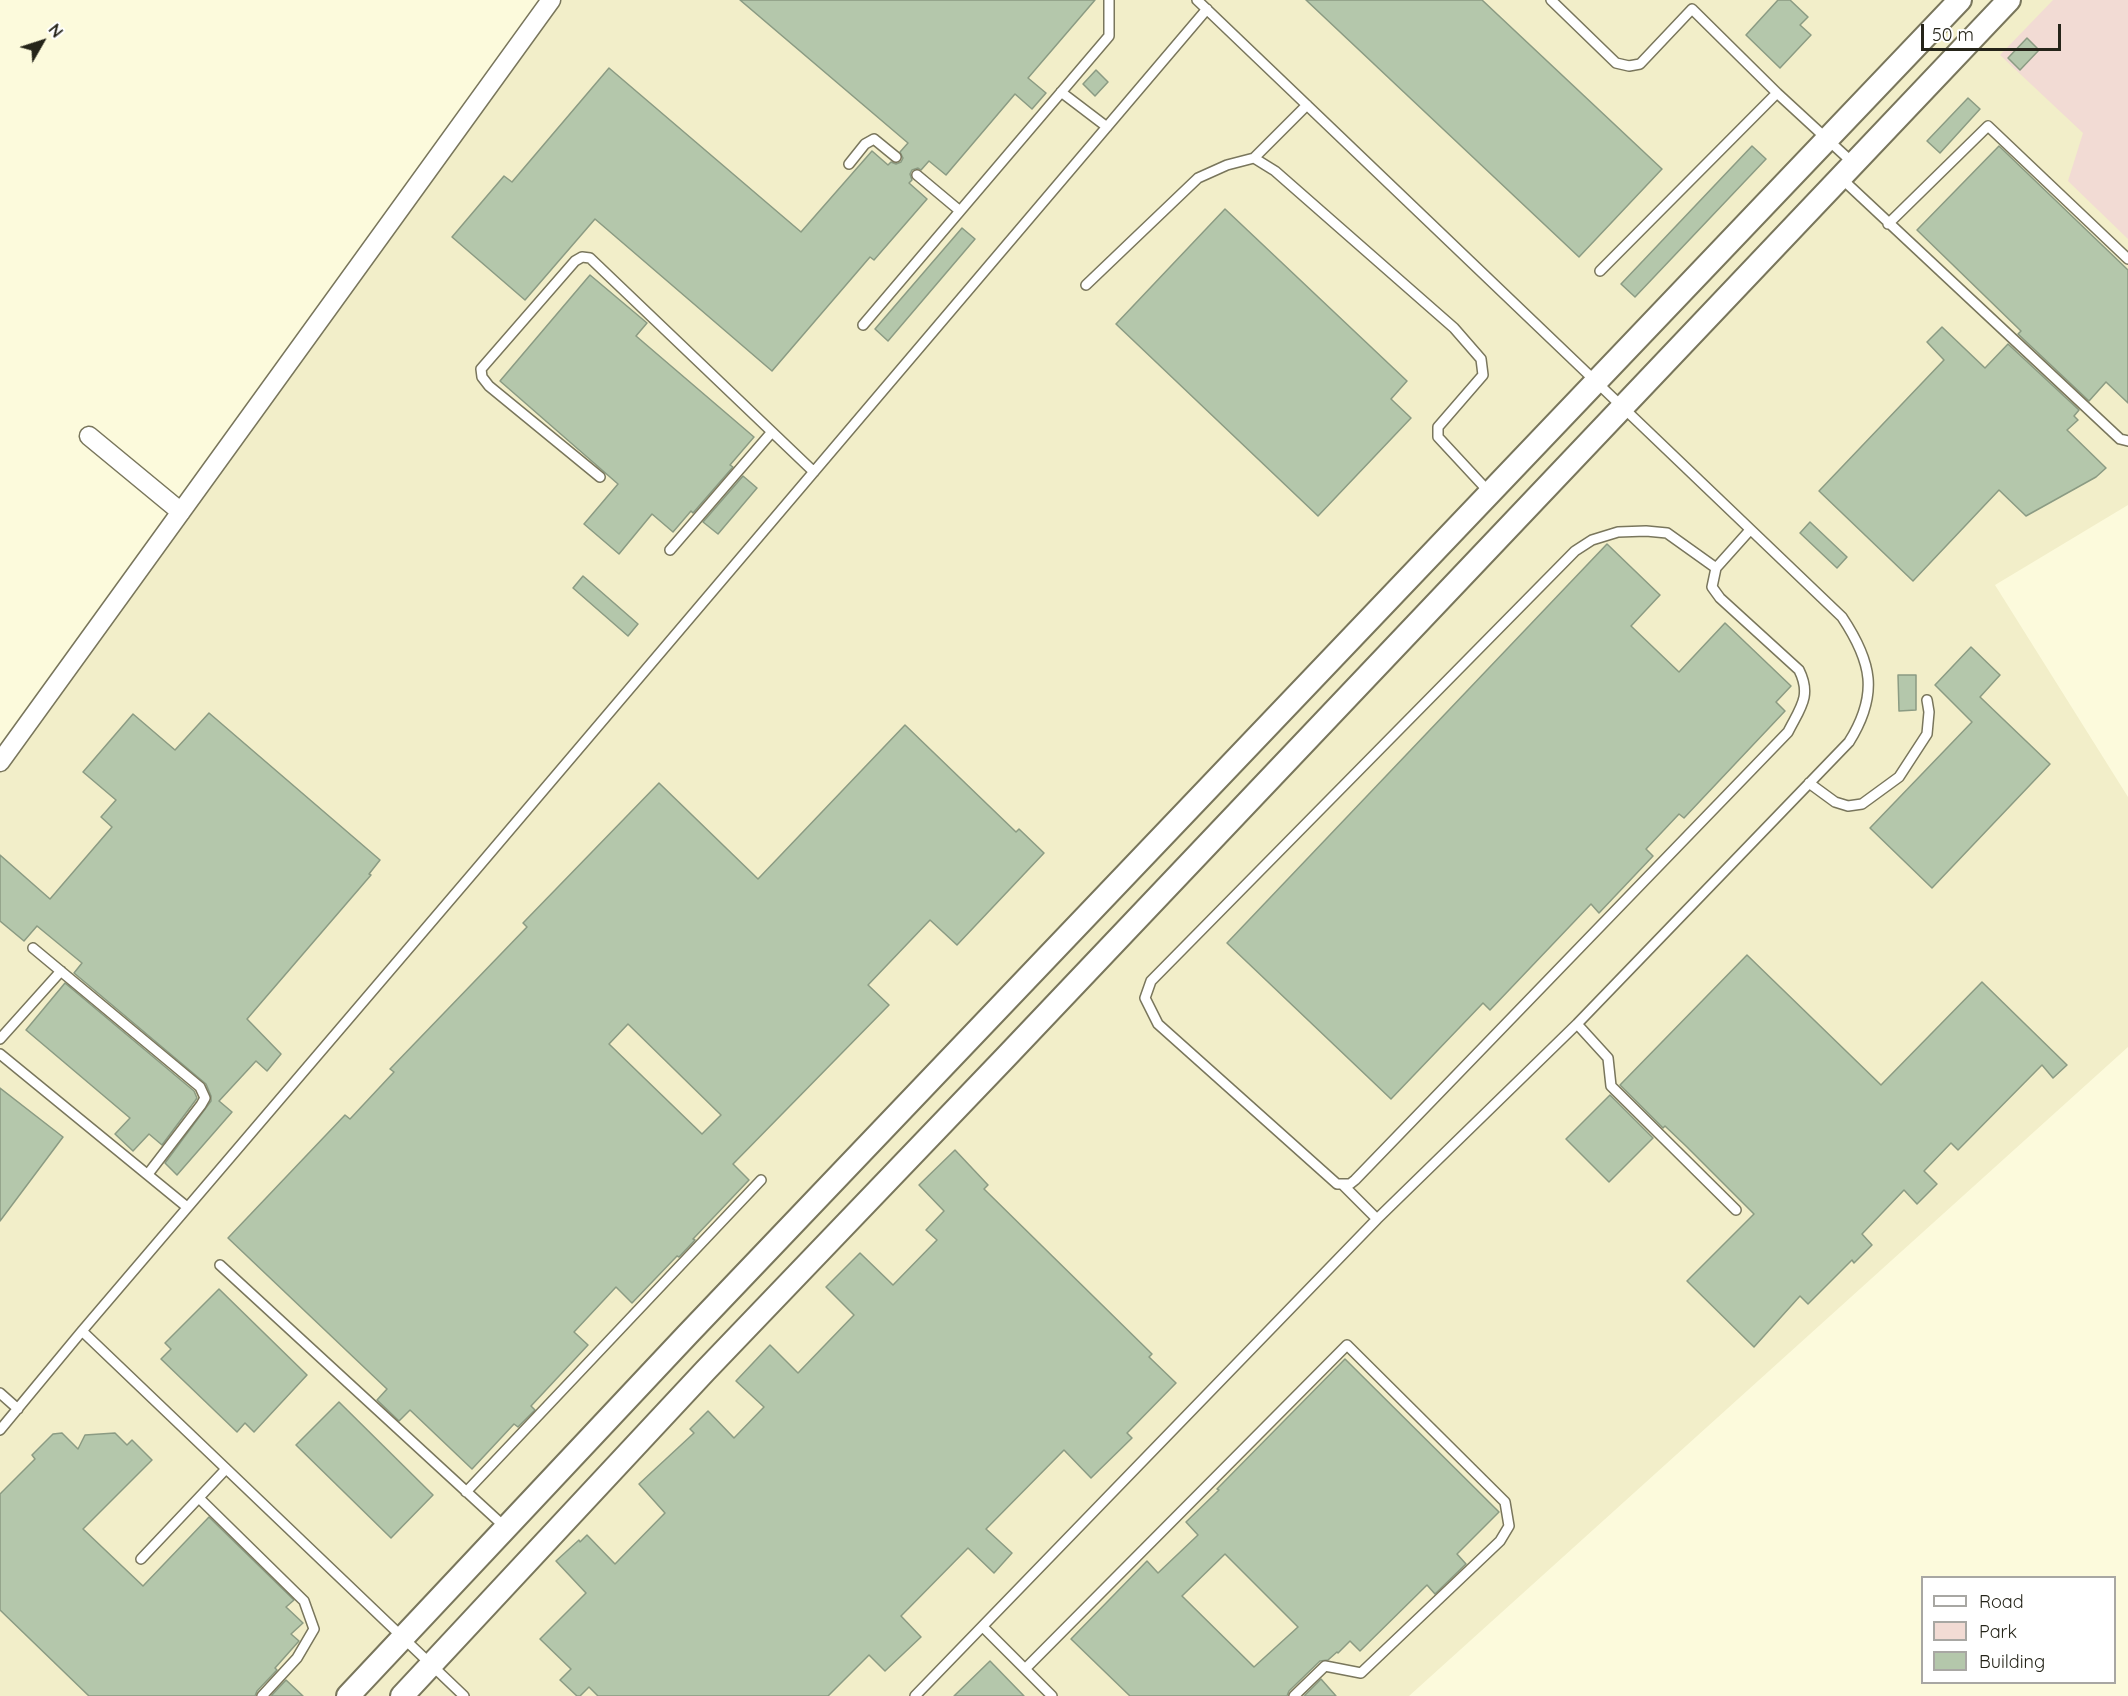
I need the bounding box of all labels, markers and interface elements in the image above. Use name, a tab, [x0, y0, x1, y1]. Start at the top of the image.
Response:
north arrow	[12, 12, 72, 72]
scale bar	[1924, 12, 2064, 50]
text: N	[45, 20, 67, 42]
text: 50 m	[1932, 23, 1974, 46]
legend	[1921, 1576, 2116, 1684]
text: Road	[1979, 1590, 2024, 1613]
text: Park	[1979, 1620, 2017, 1643]
text: Building	[1979, 1650, 2045, 1673]

